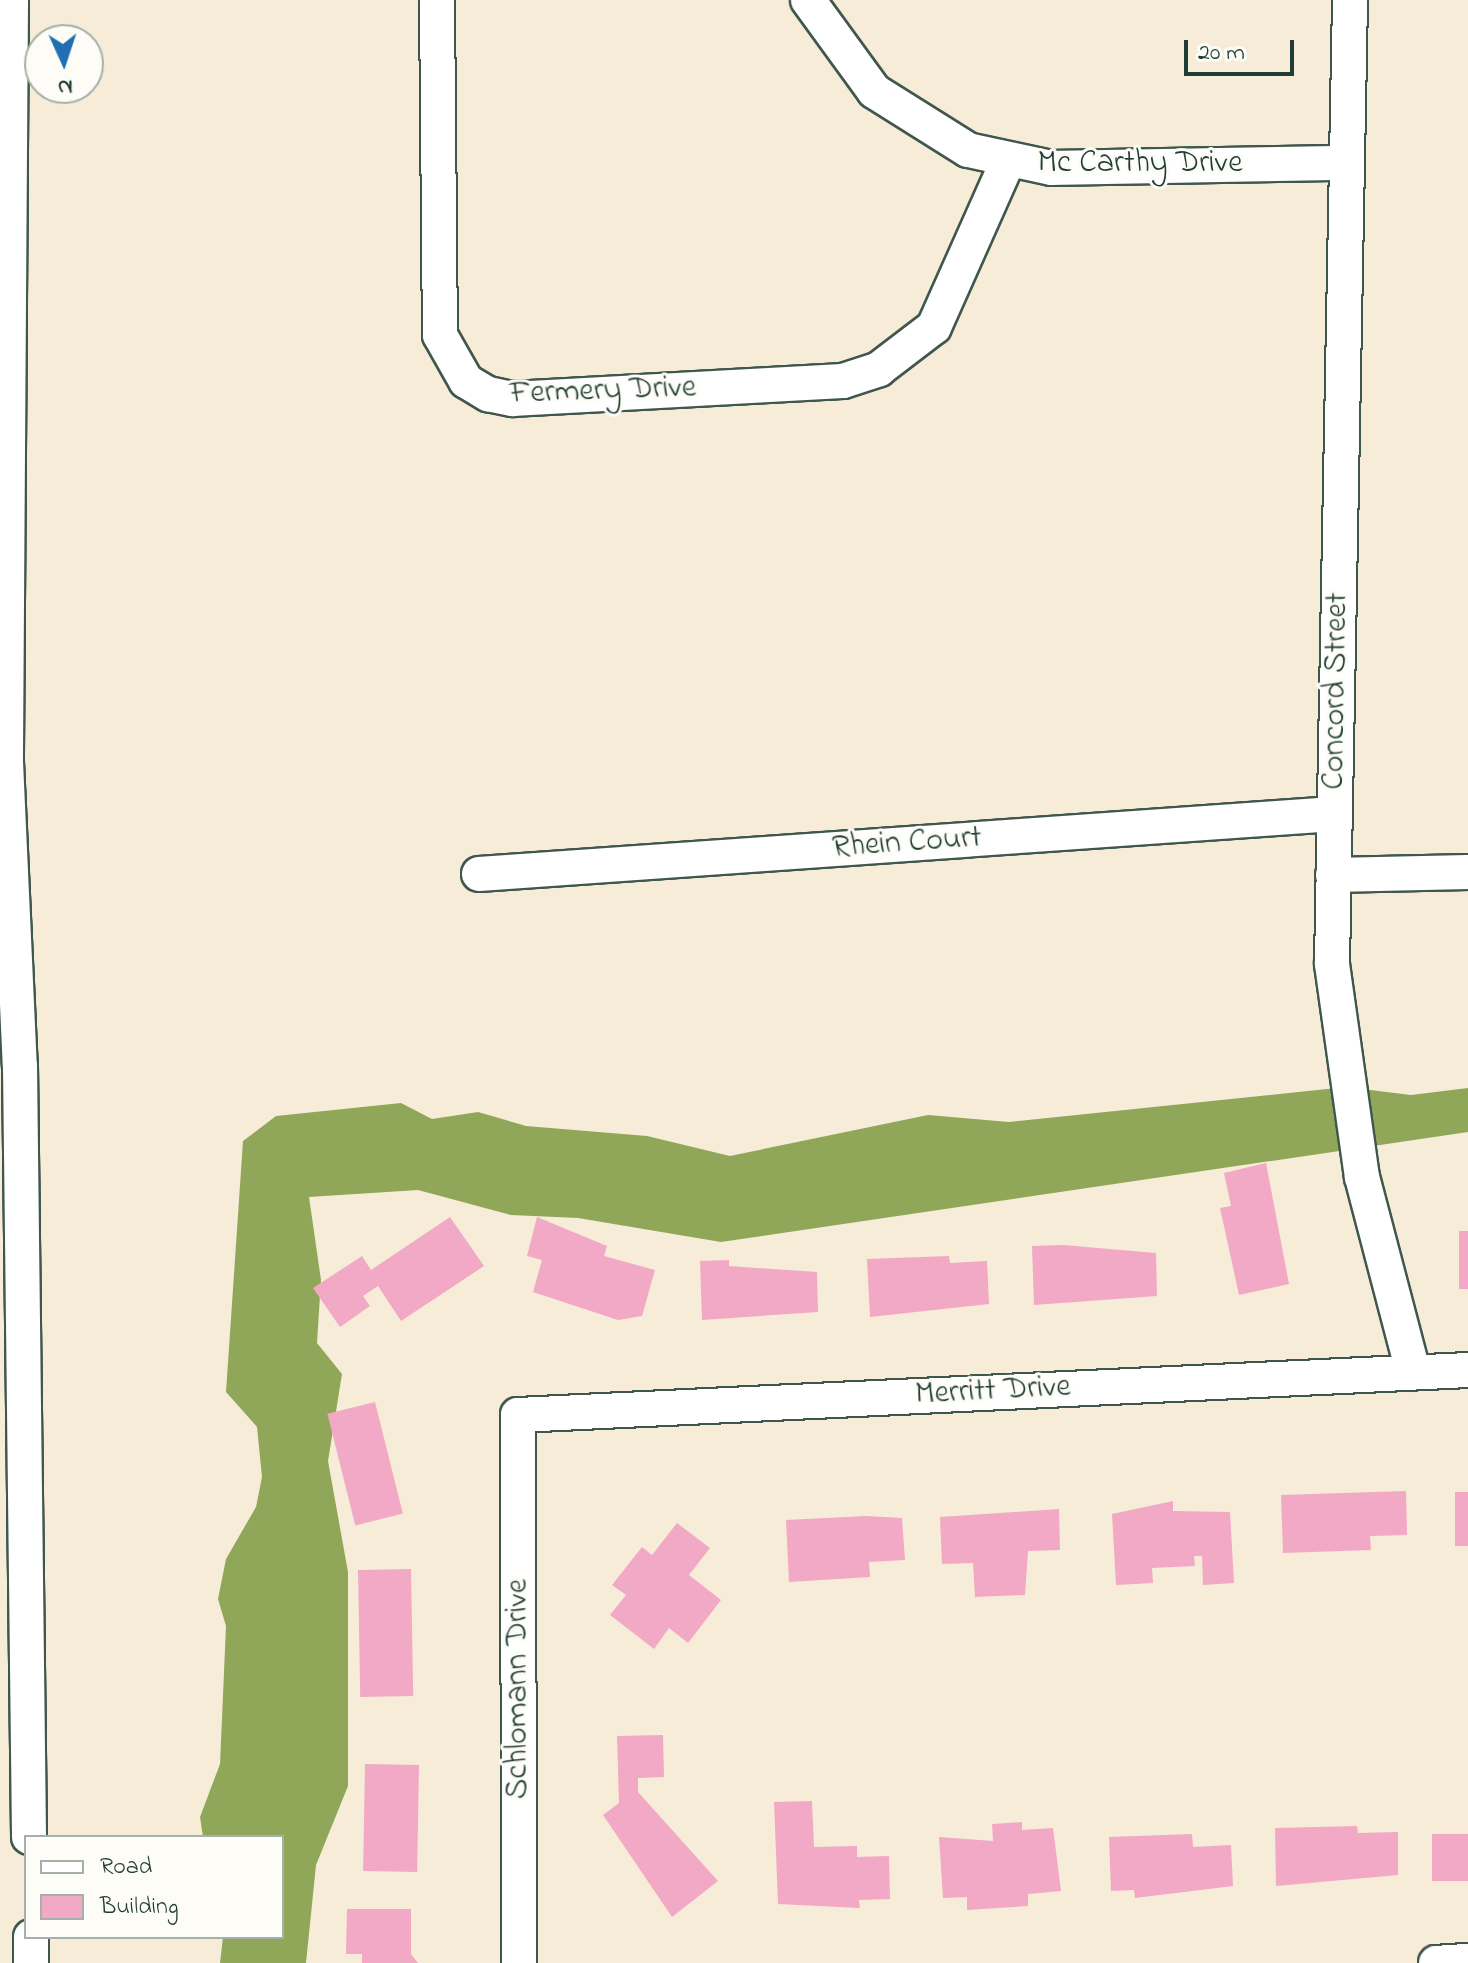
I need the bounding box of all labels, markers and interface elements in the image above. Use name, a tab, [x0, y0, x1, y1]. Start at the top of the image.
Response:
north arrow	[24, 24, 104, 104]
scale bar	[1188, 24, 1298, 74]
text: 20 m	[1198, 36, 1245, 71]
text: N	[57, 70, 73, 102]
street label: Mc Carthy Drive	[1038, 145, 1242, 183]
street label: Fermery Drive	[509, 370, 697, 414]
street label: Concord Street	[1316, 592, 1358, 790]
street label: Rhein Court	[831, 820, 983, 868]
street label: Merritt Drive	[914, 1369, 1072, 1415]
street label: Schlomann Drive	[500, 1579, 538, 1799]
legend	[24, 1835, 284, 1939]
text: Road	[100, 1850, 152, 1885]
text: Building	[100, 1890, 179, 1925]

